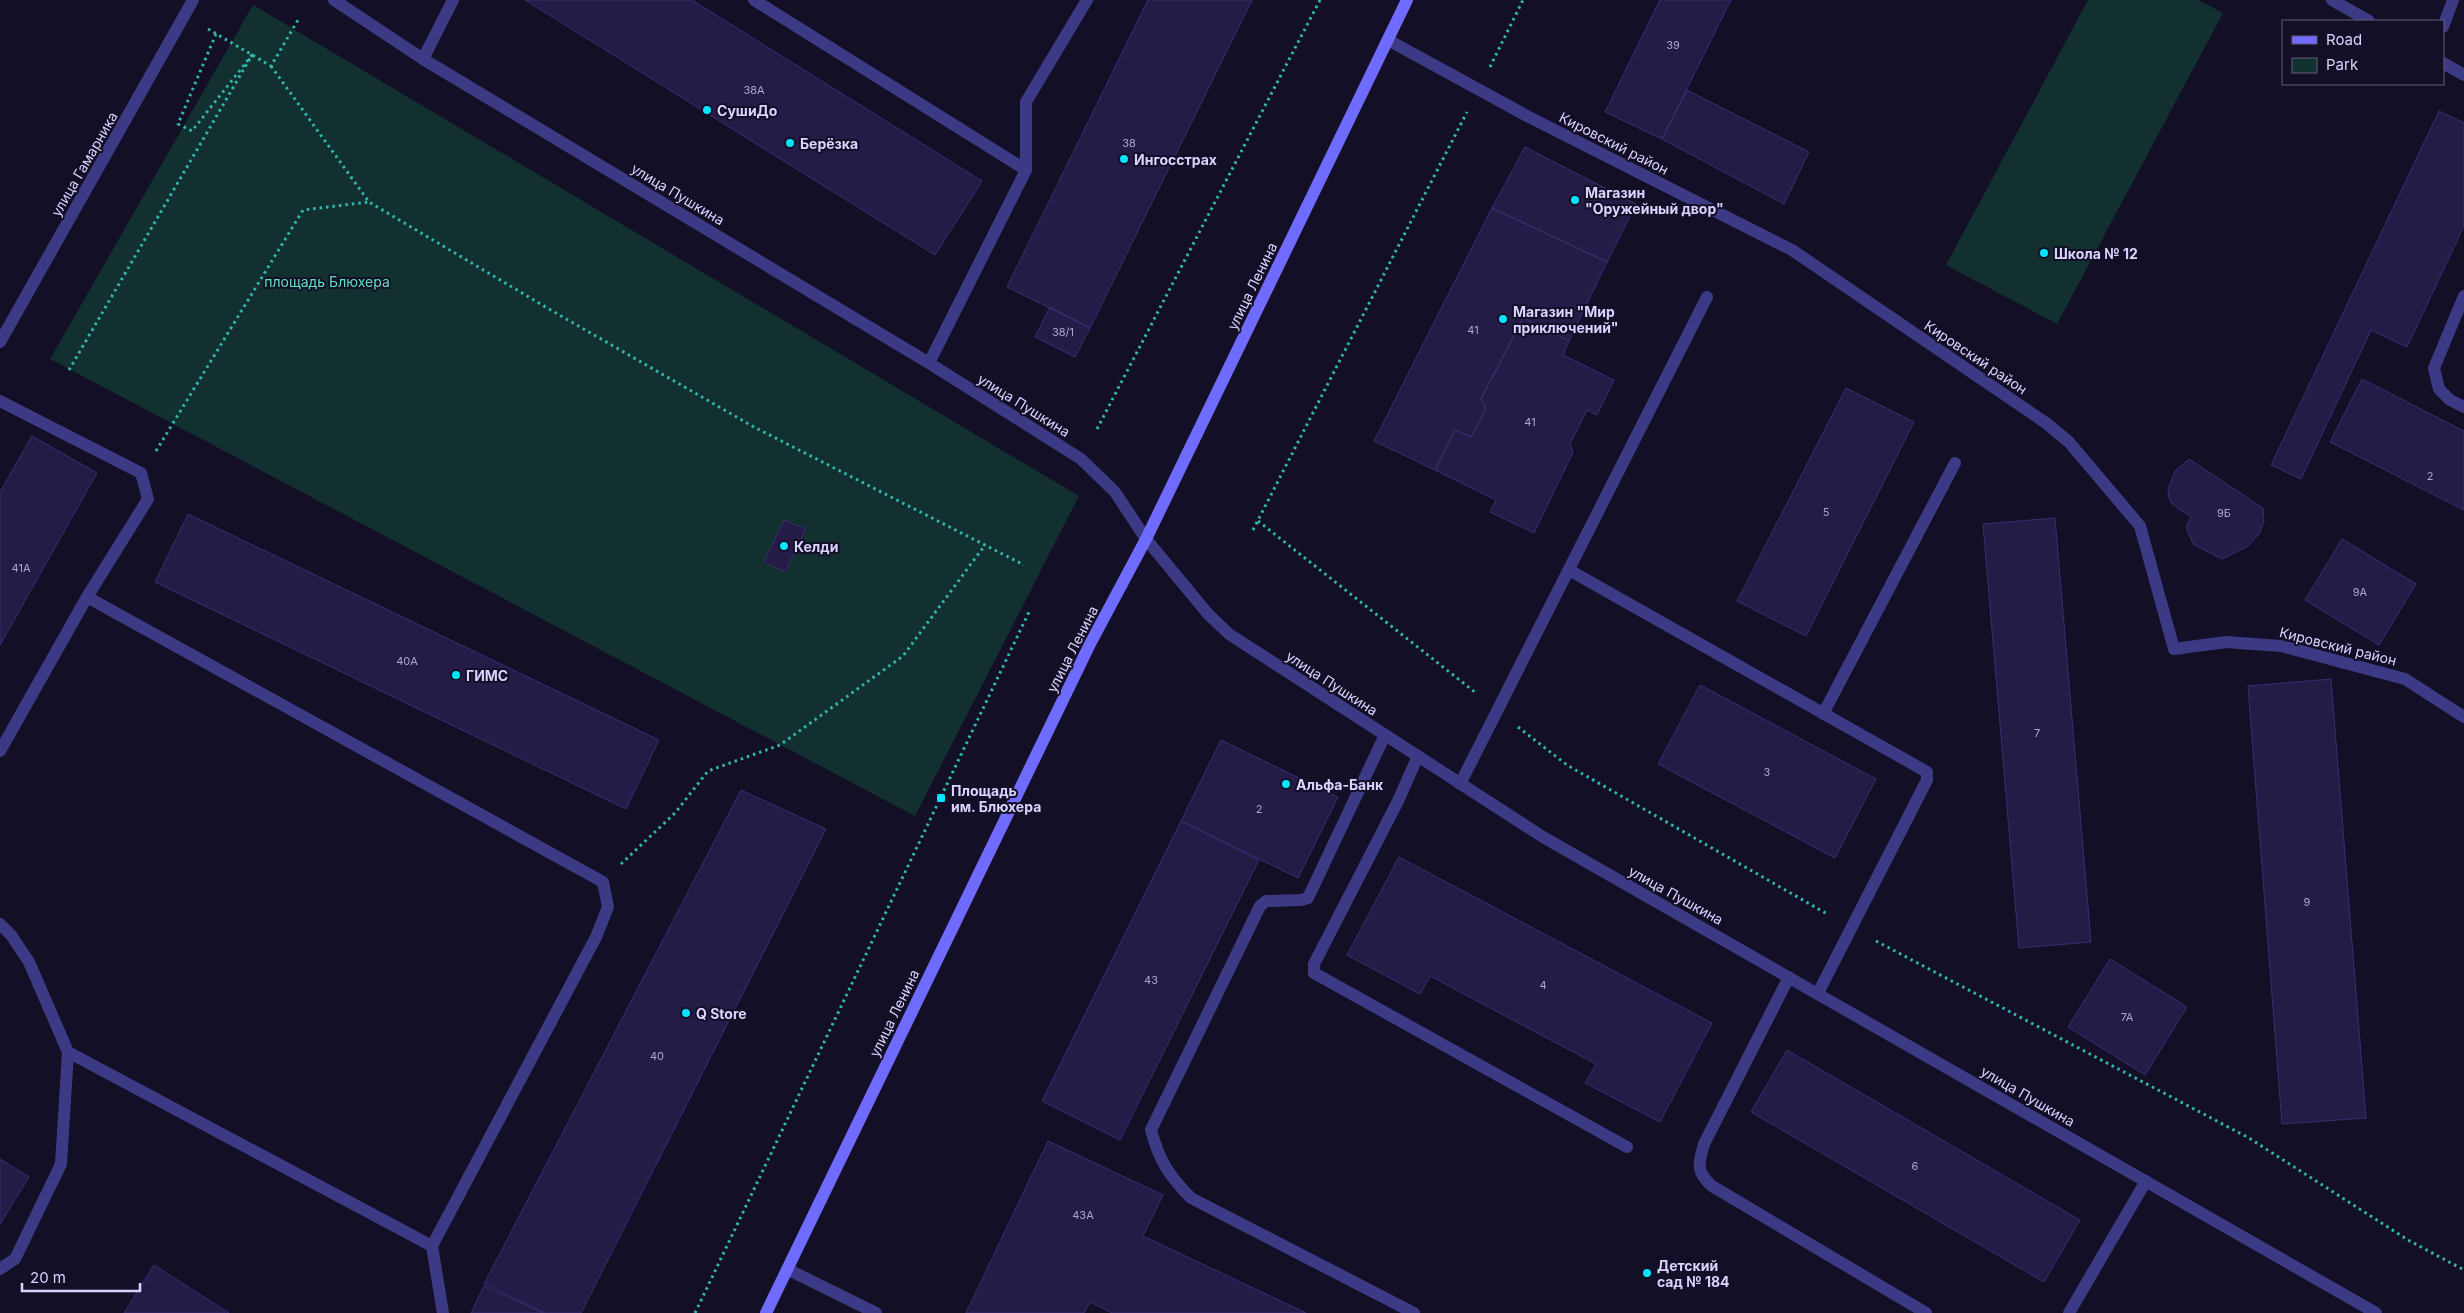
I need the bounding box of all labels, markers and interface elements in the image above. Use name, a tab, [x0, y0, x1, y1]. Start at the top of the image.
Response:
legend	[2282, 20, 2444, 85]
text: Road	[2326, 30, 2362, 49]
house number: 39	[1666, 38, 1680, 52]
text: Park	[2326, 55, 2359, 74]
house number: 38А	[743, 83, 765, 97]
place label: СушиДо	[717, 102, 778, 119]
marker: СушиДо	[701, 104, 713, 116]
street label: Кировский район	[1557, 108, 1671, 178]
street label: улица Гамарника	[47, 109, 121, 219]
place label: Берёзка	[800, 135, 858, 152]
house number: 38	[1122, 136, 1136, 150]
marker: Берёзка	[784, 137, 796, 149]
place label: Ингосстрах	[1134, 151, 1217, 168]
marker: Ингосстрах	[1118, 153, 1130, 165]
street label: улица Пушкина	[628, 160, 728, 228]
place label: Магазин "Оружейный двор"	[1585, 184, 1724, 217]
marker: Магазин "Оружейный двор"	[1569, 194, 1581, 206]
street label: улица Ленина	[1224, 240, 1280, 332]
place label: Школа № 12	[2054, 245, 2138, 262]
marker: Школа № 12	[2038, 247, 2050, 259]
park label: площадь Блюхера	[264, 273, 390, 290]
place label: Магазин "Мир приключений"	[1513, 303, 1618, 336]
marker: Магазин "Мир приключений"	[1497, 313, 1509, 325]
street label: Кировский район	[1921, 316, 2031, 398]
house number: 41	[1467, 323, 1479, 337]
house number: 38/1	[1052, 325, 1074, 339]
street label: улица Пушкина	[975, 370, 1073, 440]
house number: 41	[1524, 415, 1536, 429]
house number: 2	[2427, 469, 2433, 483]
house number: 5	[1823, 505, 1830, 519]
house number: 9Б	[2217, 506, 2231, 520]
place label: Келди	[794, 538, 838, 555]
marker: Келди	[778, 540, 790, 552]
house number: 41А	[12, 561, 31, 575]
house number: 9А	[2353, 585, 2368, 599]
street label: улица Ленина	[1043, 603, 1101, 695]
street label: Кировский район	[2278, 623, 2398, 669]
street label: улица Пушкина	[1283, 647, 1381, 719]
house number: 40А	[396, 654, 418, 668]
place label: ГИМС	[466, 667, 508, 684]
marker: ГИМС	[450, 669, 462, 681]
house number: 7	[2034, 726, 2040, 740]
house number: 3	[1764, 765, 1771, 779]
place label: Альфа-Банк	[1296, 776, 1384, 793]
marker: Альфа-Банк	[1280, 778, 1292, 790]
place label: Площадь им. Блюхера	[951, 782, 1041, 815]
marker: Площадь им. Блюхера	[935, 792, 947, 804]
house number: 2	[1256, 802, 1262, 816]
street label: улица Пушкина	[1626, 862, 1726, 928]
house number: 9	[2304, 895, 2311, 909]
street label: улица Ленина	[866, 967, 922, 1059]
house number: 43	[1144, 973, 1158, 987]
house number: 4	[1539, 978, 1547, 992]
place label: Q Store	[696, 1005, 747, 1022]
marker: Q Store	[680, 1007, 692, 1019]
house number: 7А	[2121, 1010, 2134, 1024]
house number: 40	[650, 1049, 664, 1063]
street label: улица Пушкина	[1978, 1062, 2078, 1130]
house number: 6	[1912, 1159, 1919, 1173]
house number: 43А	[1072, 1208, 1094, 1222]
place label: Детский сад № 184	[1657, 1257, 1730, 1290]
scale bar	[22, 1260, 140, 1292]
marker: Детский сад № 184	[1641, 1267, 1653, 1279]
text: 20 m	[30, 1268, 66, 1287]

